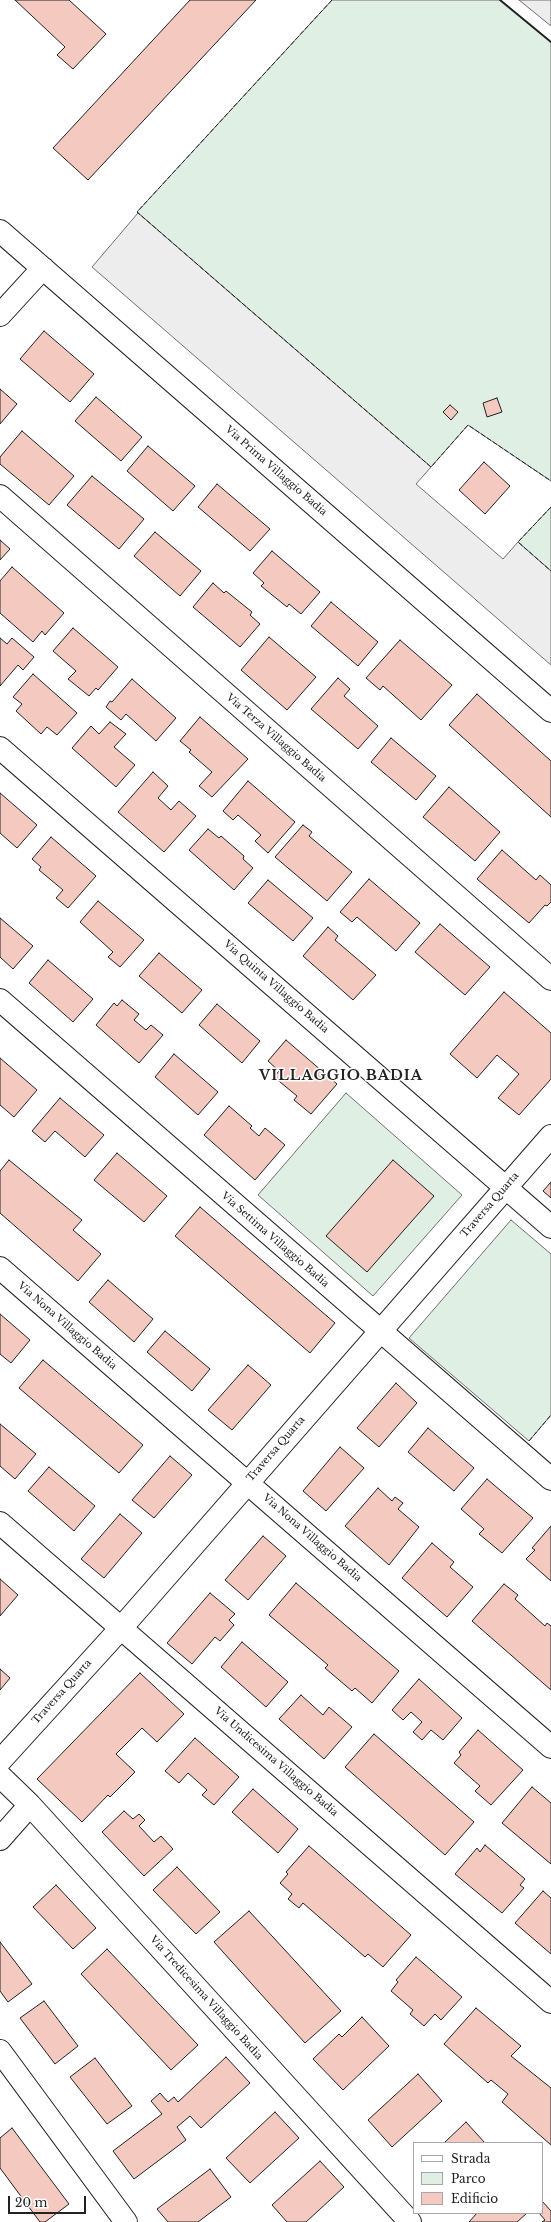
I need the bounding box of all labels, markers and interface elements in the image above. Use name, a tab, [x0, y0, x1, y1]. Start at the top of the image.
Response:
street label: Via Prima Villaggio Badia	[223, 424, 329, 518]
street label: Via Terza Villaggio Badia	[224, 692, 328, 784]
street label: Via Quinta Villaggio Badia	[221, 938, 331, 1036]
district label: VILLAGGIO BADIA	[259, 1068, 423, 1084]
street label: Traversa Quarta	[458, 1170, 522, 1240]
street label: Via Settima Villaggio Badia	[219, 1190, 331, 1290]
street label: Via Nona Villaggio Badia	[15, 1280, 119, 1372]
street label: Traversa Quarta	[244, 1414, 308, 1484]
street label: Via Nona Villaggio Badia	[260, 1492, 364, 1584]
street label: Traversa Quarta	[30, 1657, 94, 1727]
street label: Via Undicesima Villaggio Badia	[212, 1705, 340, 1819]
street label: Via Tredicesima Villaggio Badia	[147, 1934, 265, 2062]
legend	[413, 2142, 543, 2214]
text: Strada	[451, 2151, 490, 2166]
text: Parco	[451, 2171, 486, 2186]
scale bar	[10, 2188, 88, 2214]
text: Edificio	[451, 2191, 498, 2206]
text: 20 m	[15, 2195, 47, 2210]

